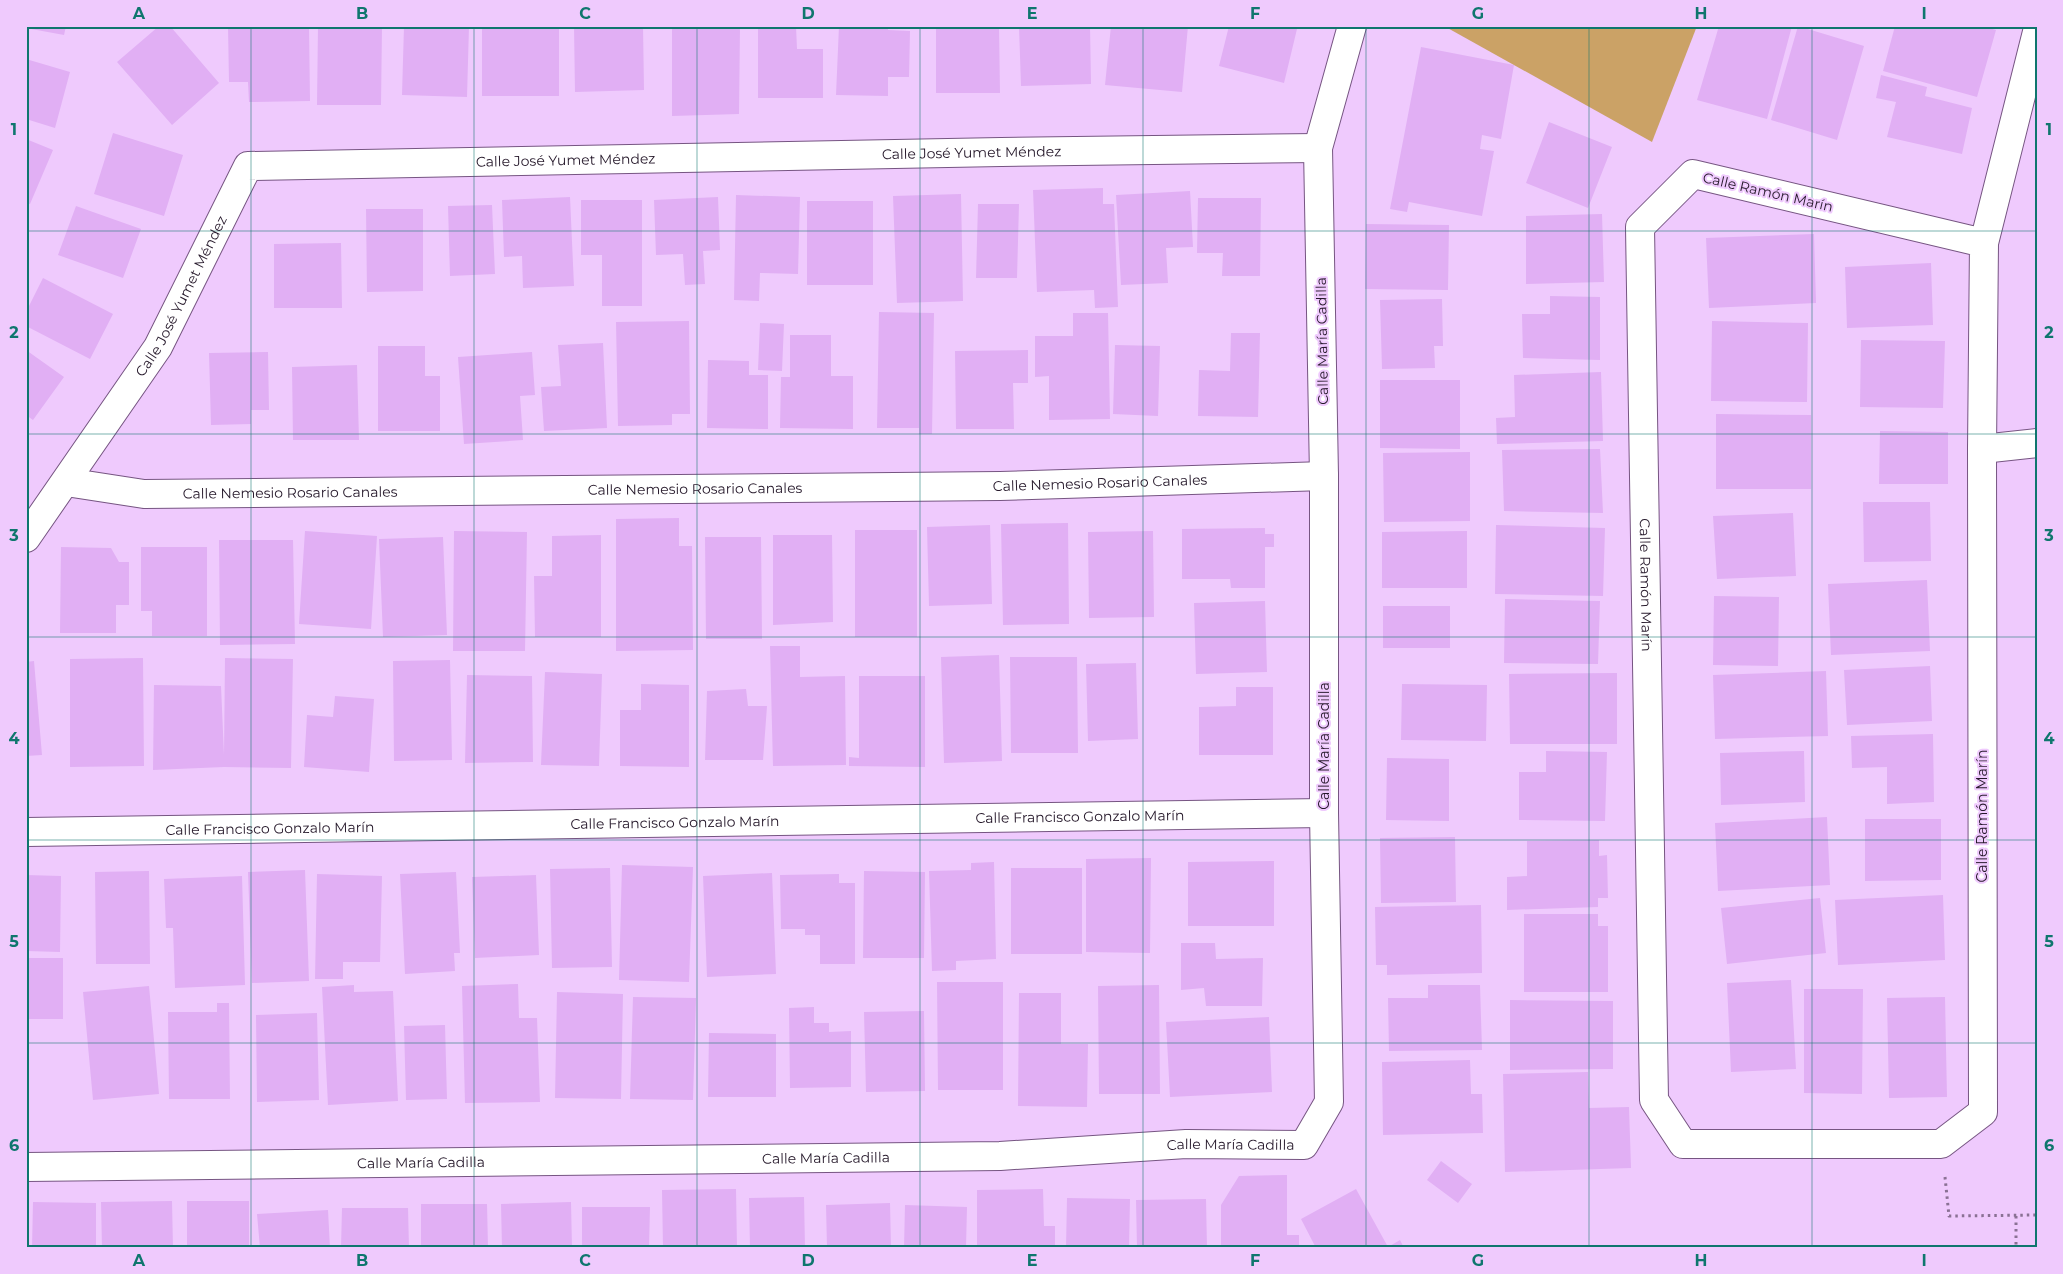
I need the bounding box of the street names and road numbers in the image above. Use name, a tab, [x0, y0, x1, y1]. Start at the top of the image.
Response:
street label: Calle José Yumet Méndez	[882, 142, 1061, 163]
street label: Calle José Yumet Méndez	[476, 149, 656, 171]
street label: Calle Ramón Marín	[1701, 168, 1835, 216]
street label: Calle José Yumet Méndez	[131, 213, 231, 380]
street label: Calle María Cadilla	[1312, 277, 1332, 405]
street label: Calle Nemesio Rosario Canales	[993, 471, 1208, 495]
street label: Calle Nemesio Rosario Canales	[588, 479, 803, 499]
street label: Calle Nemesio Rosario Canales	[183, 483, 398, 503]
street label: Calle Ramón Marín	[1636, 518, 1656, 652]
street label: Calle María Cadilla	[1315, 682, 1333, 810]
street label: Calle Ramón Marín	[1973, 749, 1991, 883]
street label: Calle Francisco Gonzalo Marín	[975, 806, 1185, 827]
street label: Calle Francisco Gonzalo Marín	[570, 812, 780, 833]
street label: Calle Francisco Gonzalo Marín	[165, 818, 375, 839]
street label: Calle María Cadilla	[1166, 1135, 1295, 1154]
street label: Calle María Cadilla	[762, 1148, 890, 1168]
street label: Calle María Cadilla	[357, 1153, 485, 1172]

